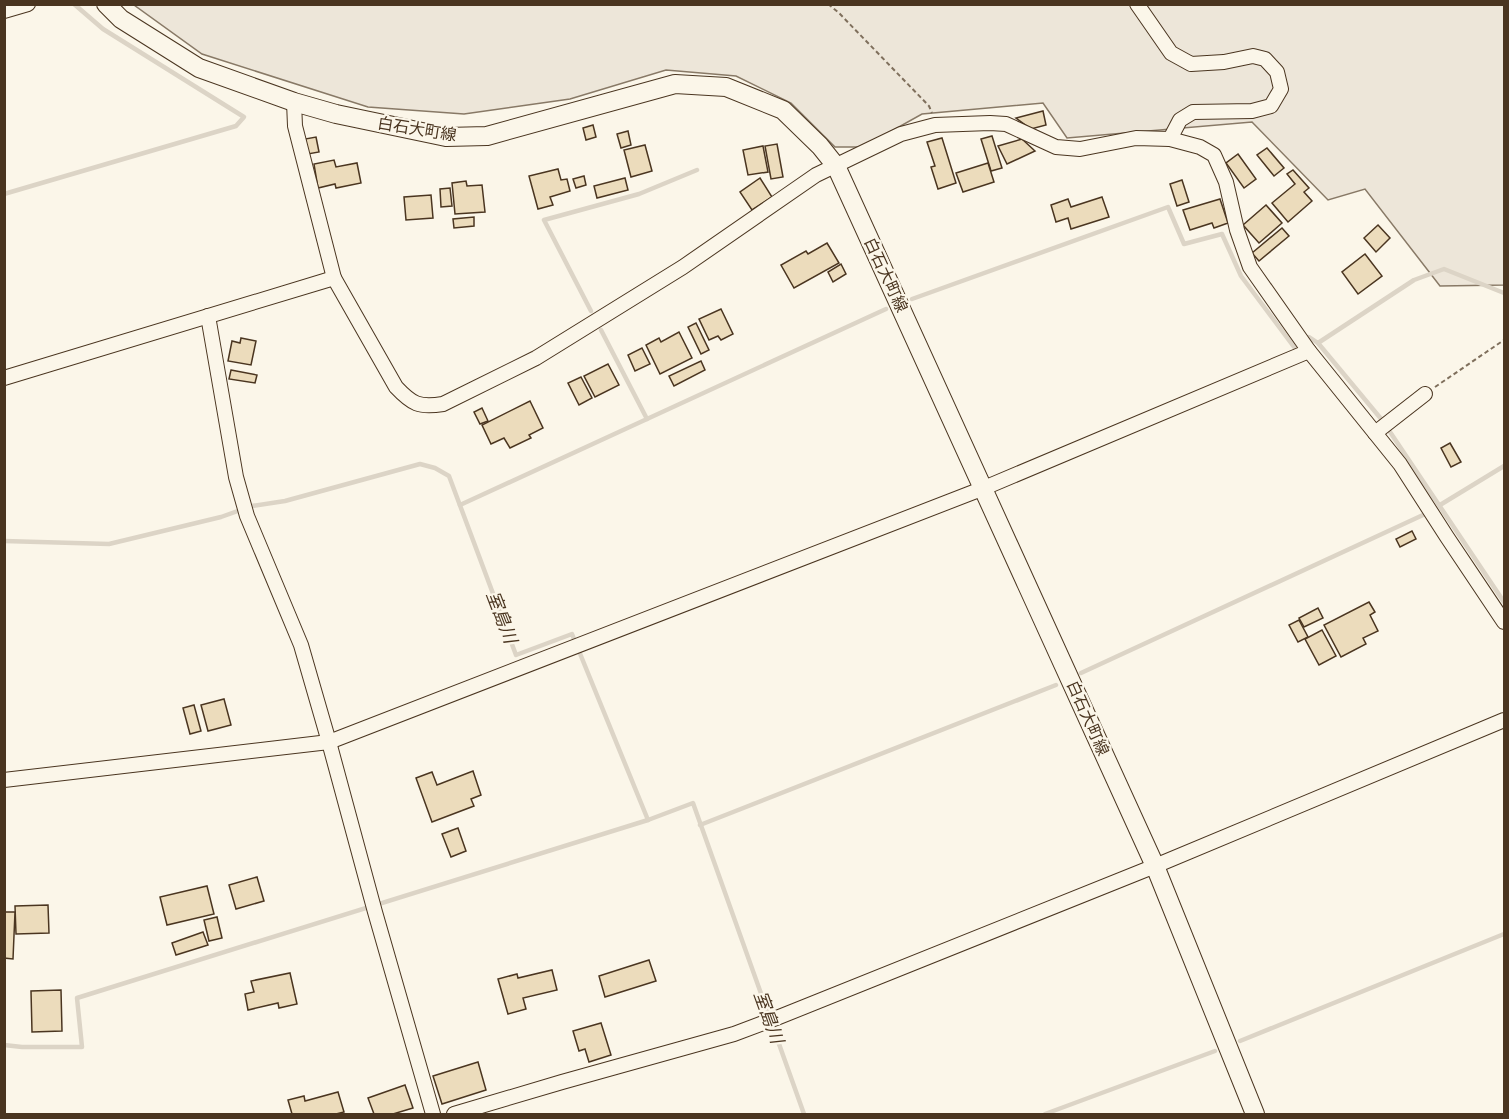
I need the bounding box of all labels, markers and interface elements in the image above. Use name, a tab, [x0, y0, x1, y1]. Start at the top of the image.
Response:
street label: 白石大町線	[376, 113, 458, 145]
street label: 白石大町線	[860, 235, 912, 315]
water label: 室島川	[483, 588, 522, 648]
street label: 白石大町線	[1063, 678, 1113, 758]
water label: 室島川	[750, 988, 789, 1048]

